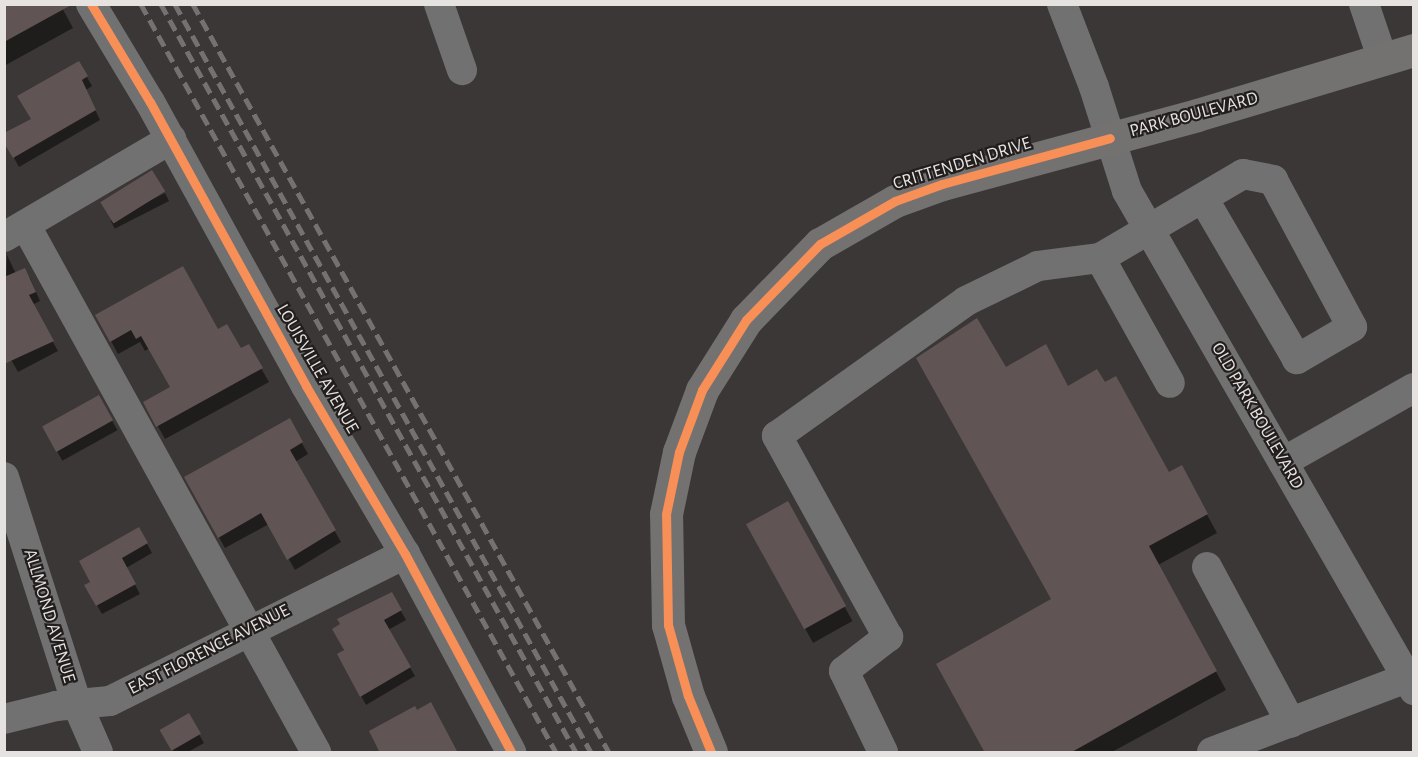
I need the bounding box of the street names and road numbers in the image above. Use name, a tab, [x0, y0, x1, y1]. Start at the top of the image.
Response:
street label: PARK BOULEVARD	[1127, 87, 1261, 143]
street label: CRITTENDEN DRIVE	[890, 133, 1034, 195]
street label: LOUISVILLE AVENUE	[271, 301, 363, 437]
street label: OLD PARK BOULEVARD	[1206, 339, 1308, 493]
street label: ALLMOND AVENUE	[18, 546, 80, 686]
street label: EAST FLORENCE AVENUE	[125, 600, 293, 700]

